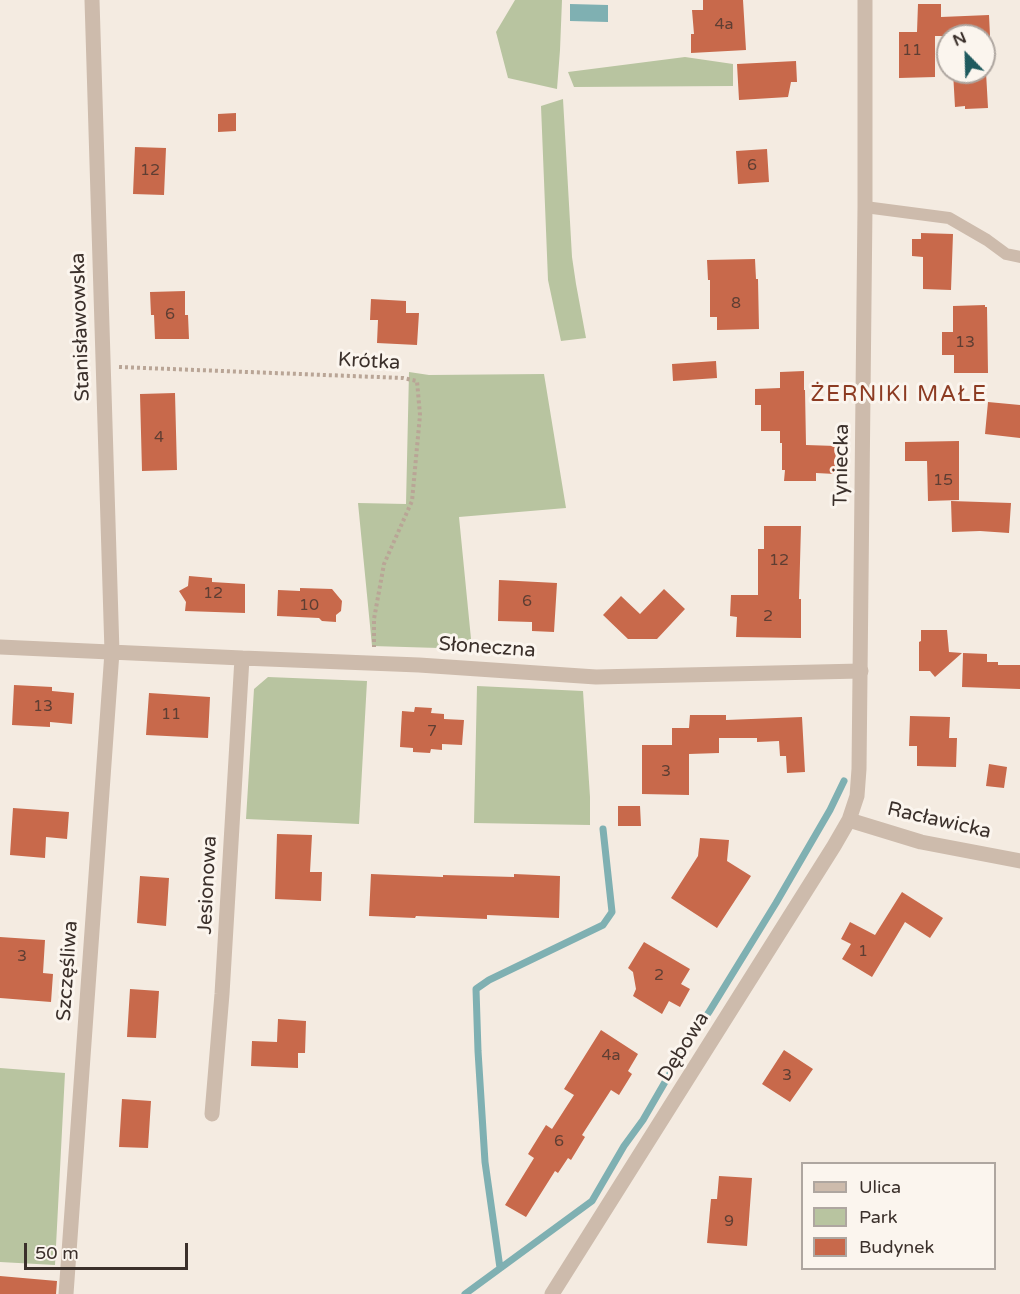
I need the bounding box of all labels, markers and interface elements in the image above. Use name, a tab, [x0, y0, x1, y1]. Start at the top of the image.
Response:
house number: 4a	[714, 15, 734, 35]
north arrow	[936, 24, 996, 84]
text: N	[950, 28, 970, 51]
house number: 11	[902, 41, 922, 61]
house number: 6	[747, 156, 757, 176]
house number: 12	[140, 161, 160, 181]
street label: Stanisławowska	[66, 252, 96, 402]
house number: 8	[731, 294, 741, 314]
house number: 6	[165, 305, 175, 325]
house number: 13	[955, 333, 975, 353]
street label: Krótka	[337, 348, 401, 376]
district label: ŻERNIKI MAŁE	[811, 382, 987, 408]
street label: Tyniecka	[829, 424, 855, 506]
house number: 4	[154, 428, 164, 448]
house number: 15	[933, 471, 953, 491]
house number: 12	[769, 551, 789, 571]
house number: 12	[203, 584, 223, 604]
house number: 6	[522, 592, 532, 612]
house number: 10	[299, 596, 319, 616]
house number: 2	[763, 607, 773, 627]
street label: Słoneczna	[438, 633, 536, 663]
house number: 13	[33, 697, 53, 717]
house number: 11	[161, 705, 181, 725]
house number: 7	[427, 722, 437, 742]
house number: 3	[661, 762, 671, 782]
street label: Racławicka	[885, 797, 993, 845]
street label: Jesionowa	[193, 835, 223, 935]
street label: Szczęśliwa	[53, 920, 83, 1022]
house number: 1	[858, 942, 868, 962]
house number: 3	[17, 947, 27, 967]
house number: 2	[654, 966, 664, 986]
street label: Dębowa	[653, 1008, 715, 1086]
house number: 4a	[601, 1046, 621, 1066]
house number: 3	[782, 1066, 792, 1086]
house number: 6	[554, 1132, 564, 1152]
legend	[801, 1162, 996, 1270]
text: Ulica	[859, 1176, 901, 1198]
text: Park	[859, 1206, 897, 1228]
house number: 9	[724, 1212, 734, 1232]
scale bar	[27, 1231, 190, 1269]
text: Budynek	[859, 1236, 934, 1258]
text: 50 m	[35, 1242, 79, 1264]

